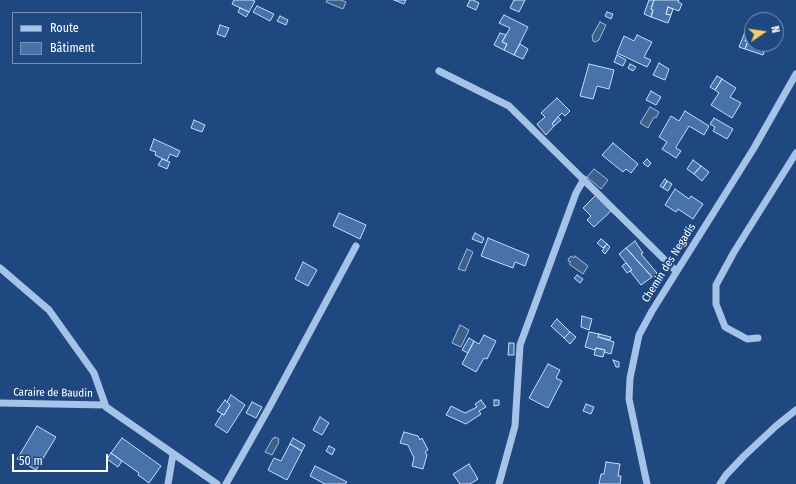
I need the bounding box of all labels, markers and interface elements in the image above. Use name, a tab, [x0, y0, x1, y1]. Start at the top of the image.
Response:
legend	[12, 12, 142, 64]
north arrow	[744, 12, 784, 52]
text: Route	[50, 21, 79, 35]
text: N	[768, 25, 782, 34]
text: Bâtiment	[50, 41, 95, 55]
street label: Chemin des Negadis	[639, 221, 699, 305]
street label: Caraire de Baudin	[13, 386, 93, 400]
scale bar	[14, 446, 110, 472]
text: 50 m	[19, 454, 43, 468]

